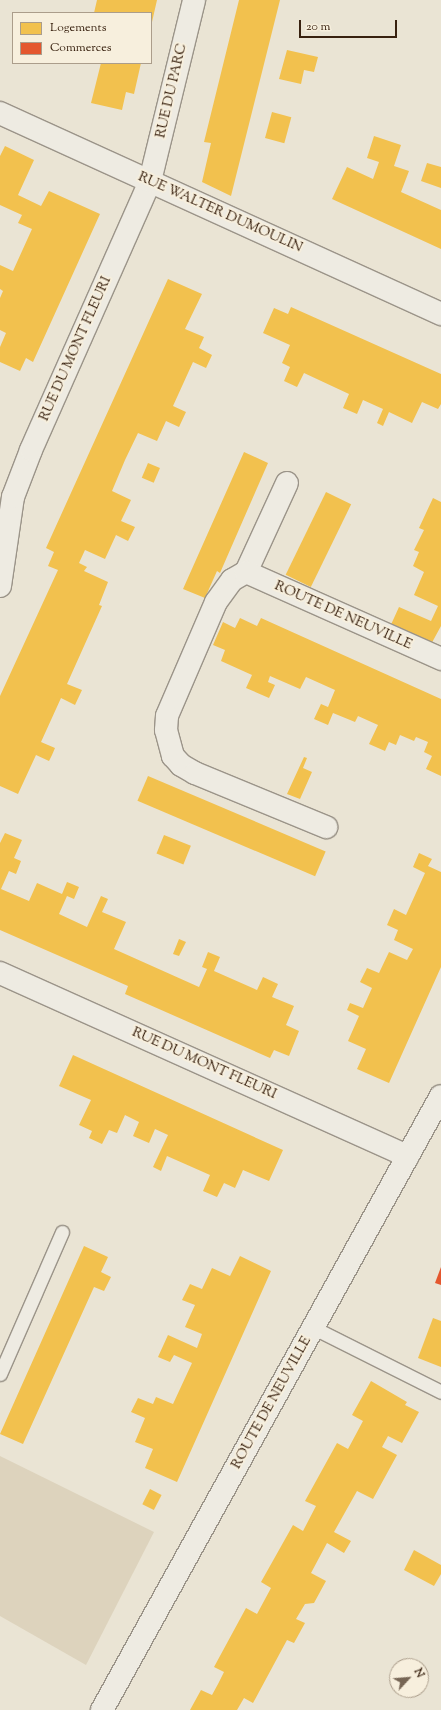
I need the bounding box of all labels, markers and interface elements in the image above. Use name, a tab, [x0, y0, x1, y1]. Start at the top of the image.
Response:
legend	[12, 12, 152, 64]
scale bar	[301, 12, 399, 38]
text: 20 m	[306, 18, 330, 36]
text: Logements	[50, 19, 106, 37]
text: Commerces	[50, 39, 111, 57]
street label: RUE DU PARC	[153, 42, 191, 140]
street label: RUE WALTER DUMOULIN	[135, 169, 305, 257]
street label: RUE DU MONT FLEURI	[36, 274, 116, 424]
street label: ROUTE DE NEUVILLE	[271, 578, 415, 654]
street label: RUE DU MONT FLEURI	[129, 1024, 279, 1104]
street label: ROUTE DE NEUVILLE	[229, 1334, 315, 1472]
north arrow	[389, 1658, 429, 1698]
text: N	[410, 1666, 428, 1681]

